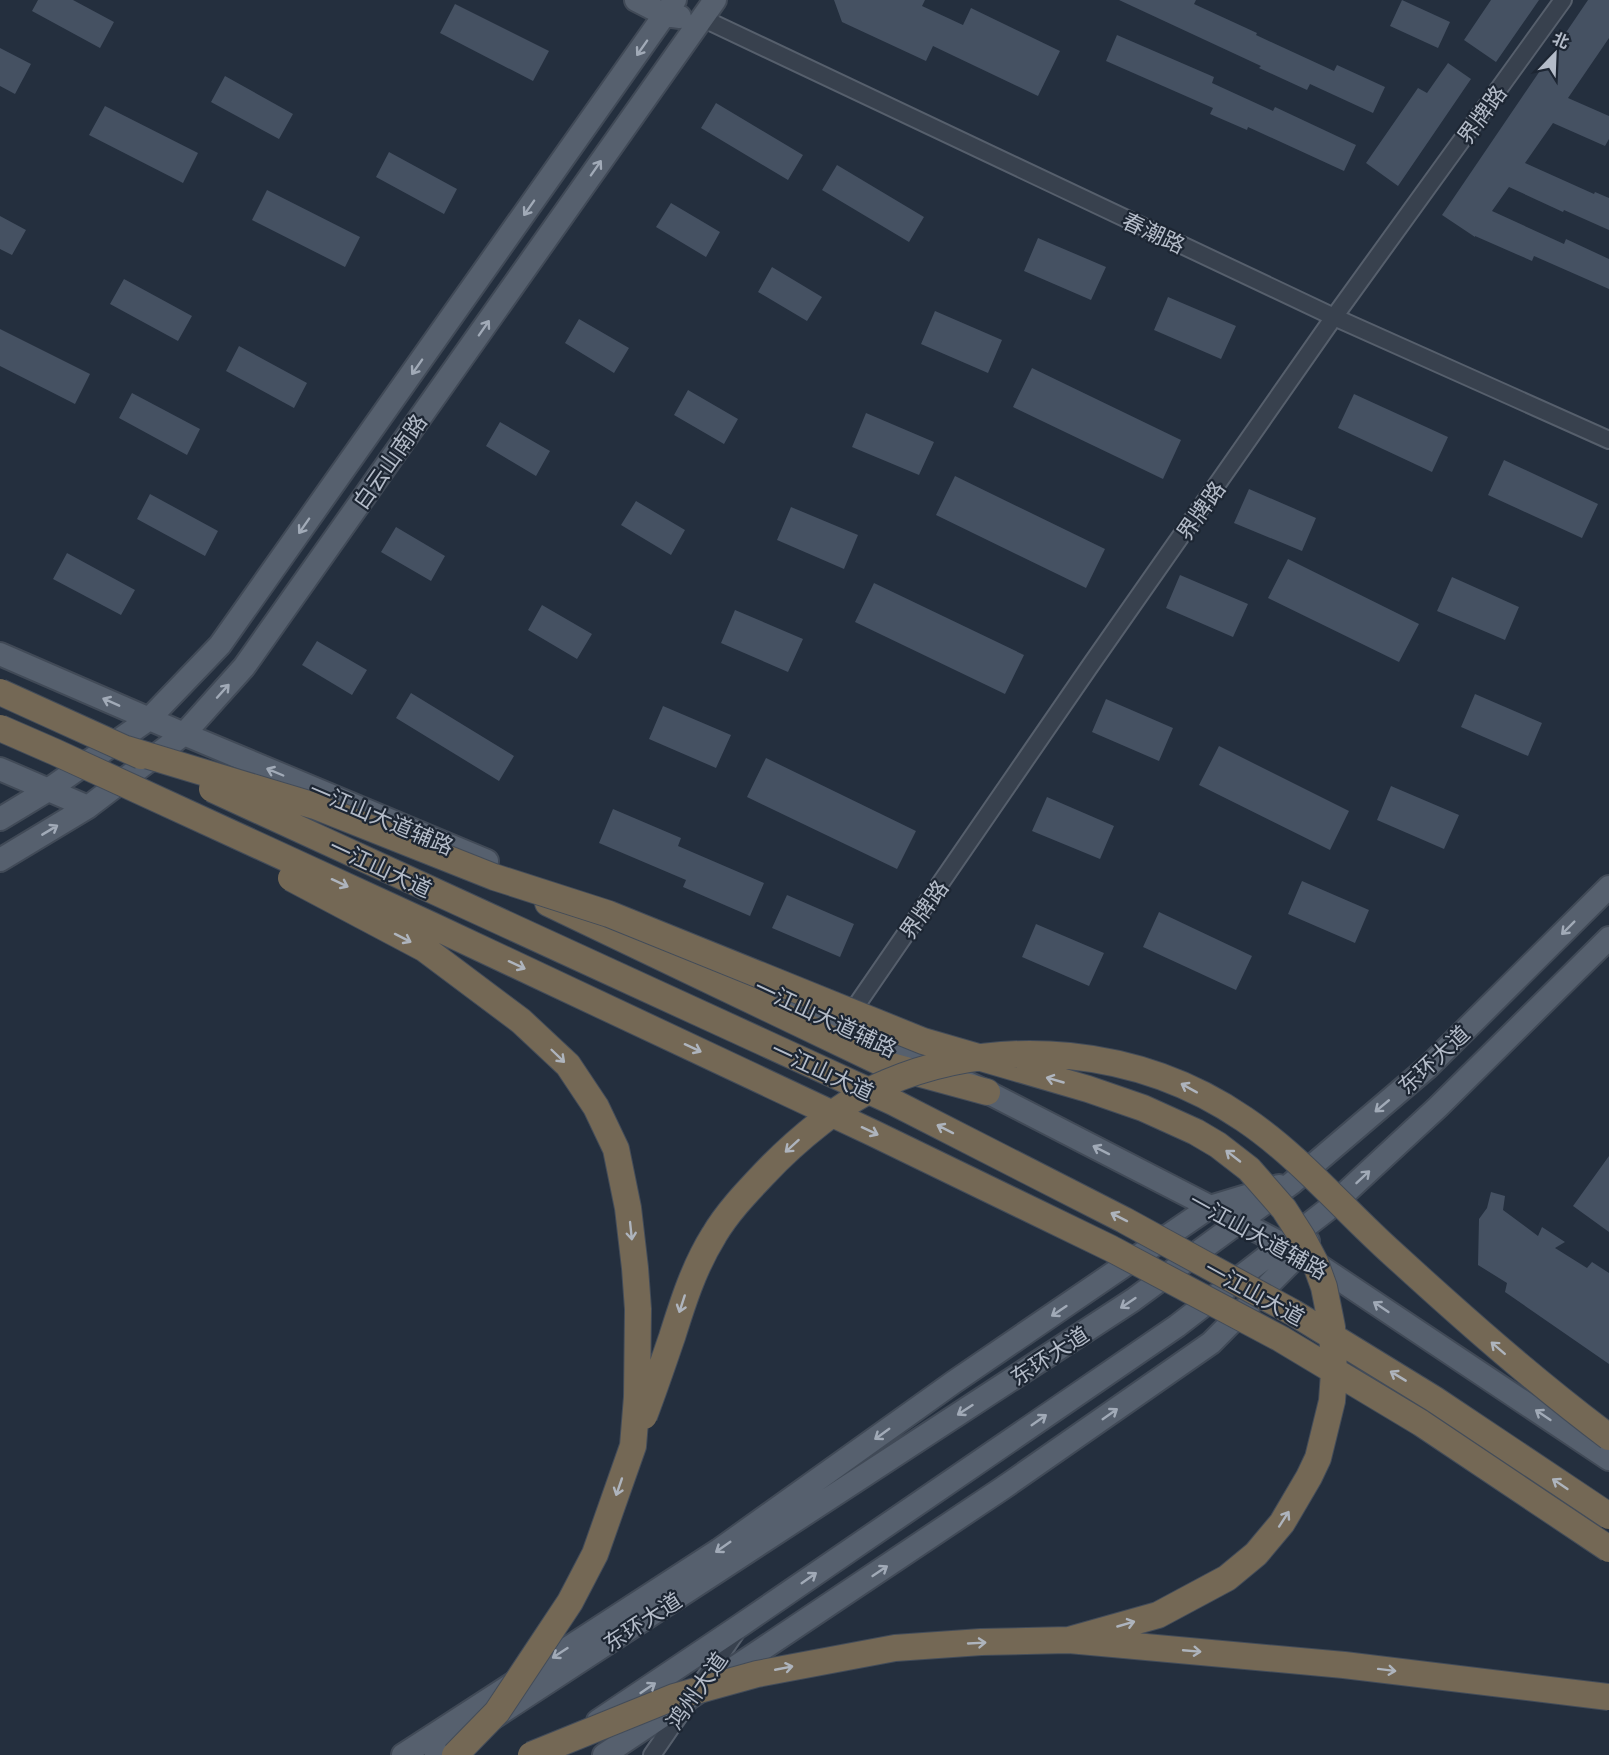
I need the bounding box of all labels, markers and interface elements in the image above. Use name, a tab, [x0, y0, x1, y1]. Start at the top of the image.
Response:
north arrow	[1525, 24, 1585, 84]
text: 北	[1550, 28, 1572, 52]
one-way arrow	[636, 40, 648, 56]
street label: 界牌路	[1451, 80, 1511, 148]
one-way arrow	[590, 161, 602, 177]
one-way arrow	[523, 199, 535, 215]
street label: 春潮路	[1119, 206, 1189, 258]
one-way arrow	[478, 320, 490, 336]
one-way arrow	[411, 358, 423, 374]
street label: 白云山南路	[347, 408, 431, 514]
street label: 界牌路	[1170, 476, 1230, 544]
one-way arrow	[298, 518, 310, 534]
one-way arrow	[216, 683, 230, 698]
one-way arrow	[103, 696, 121, 707]
one-way arrow	[266, 766, 284, 777]
street label: 一江山大道辅路	[306, 775, 458, 859]
one-way arrow	[41, 823, 58, 835]
street label: 一江山大道	[326, 832, 436, 902]
street label: 界牌路	[893, 875, 953, 943]
one-way arrow	[330, 878, 349, 889]
one-way arrow	[1560, 921, 1575, 935]
one-way arrow	[394, 932, 412, 944]
one-way arrow	[507, 960, 525, 972]
street label: 一江山大道辅路	[751, 973, 901, 1061]
street label: 东环大道	[1392, 1019, 1474, 1099]
street label: 一江山大道	[768, 1035, 878, 1105]
one-way arrow	[684, 1043, 702, 1055]
one-way arrow	[550, 1048, 565, 1063]
one-way arrow	[1046, 1073, 1065, 1085]
one-way arrow	[1181, 1082, 1199, 1093]
one-way arrow	[1374, 1100, 1390, 1113]
one-way arrow	[937, 1123, 954, 1135]
one-way arrow	[860, 1126, 878, 1138]
one-way arrow	[785, 1139, 800, 1153]
one-way arrow	[1092, 1144, 1110, 1156]
one-way arrow	[1225, 1149, 1241, 1162]
one-way arrow	[1355, 1170, 1370, 1184]
street label: 一江山大道辅路	[1185, 1186, 1333, 1284]
one-way arrow	[1110, 1211, 1128, 1223]
one-way arrow	[626, 1221, 637, 1241]
street label: 一江山大道	[1201, 1254, 1309, 1330]
one-way arrow	[676, 1294, 687, 1313]
one-way arrow	[1120, 1297, 1137, 1310]
one-way arrow	[1373, 1301, 1389, 1313]
one-way arrow	[1052, 1305, 1068, 1317]
street label: 东环大道	[1005, 1320, 1093, 1390]
one-way arrow	[1491, 1341, 1506, 1355]
one-way arrow	[1390, 1370, 1407, 1382]
one-way arrow	[957, 1404, 974, 1416]
one-way arrow	[1102, 1408, 1118, 1420]
one-way arrow	[1535, 1409, 1552, 1421]
one-way arrow	[1031, 1414, 1047, 1426]
one-way arrow	[874, 1428, 890, 1440]
one-way arrow	[613, 1477, 624, 1495]
one-way arrow	[1552, 1477, 1569, 1490]
one-way arrow	[1279, 1511, 1291, 1528]
one-way arrow	[716, 1541, 732, 1553]
one-way arrow	[871, 1565, 888, 1577]
one-way arrow	[801, 1572, 818, 1585]
street label: 东环大道	[598, 1586, 686, 1656]
one-way arrow	[1116, 1618, 1135, 1629]
one-way arrow	[967, 1637, 986, 1648]
street label: 鸿州大道	[660, 1646, 732, 1734]
one-way arrow	[1182, 1646, 1202, 1657]
one-way arrow	[551, 1647, 568, 1660]
one-way arrow	[774, 1662, 793, 1673]
one-way arrow	[1376, 1665, 1396, 1676]
one-way arrow	[639, 1681, 656, 1694]

